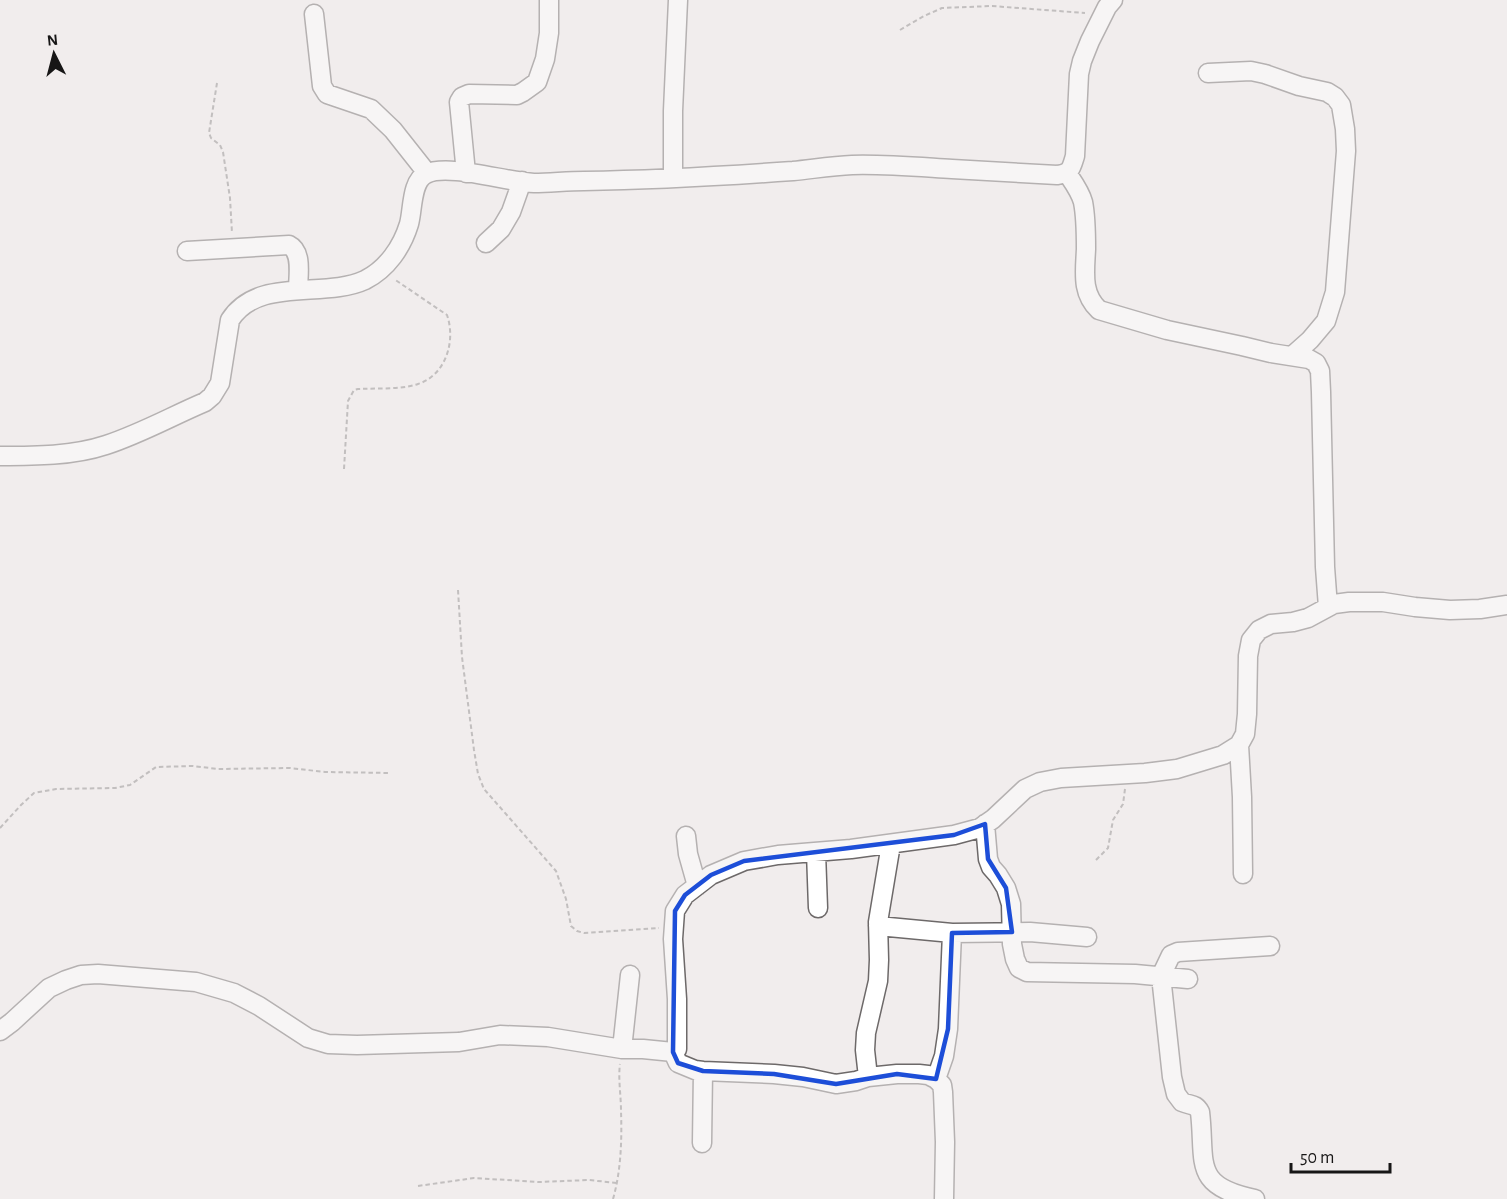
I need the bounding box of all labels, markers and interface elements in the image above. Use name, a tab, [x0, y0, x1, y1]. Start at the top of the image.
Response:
north arrow	[24, 24, 84, 84]
text: N	[46, 32, 59, 49]
scale bar	[1291, 1136, 1390, 1174]
text: 50 m	[1300, 1149, 1334, 1167]

